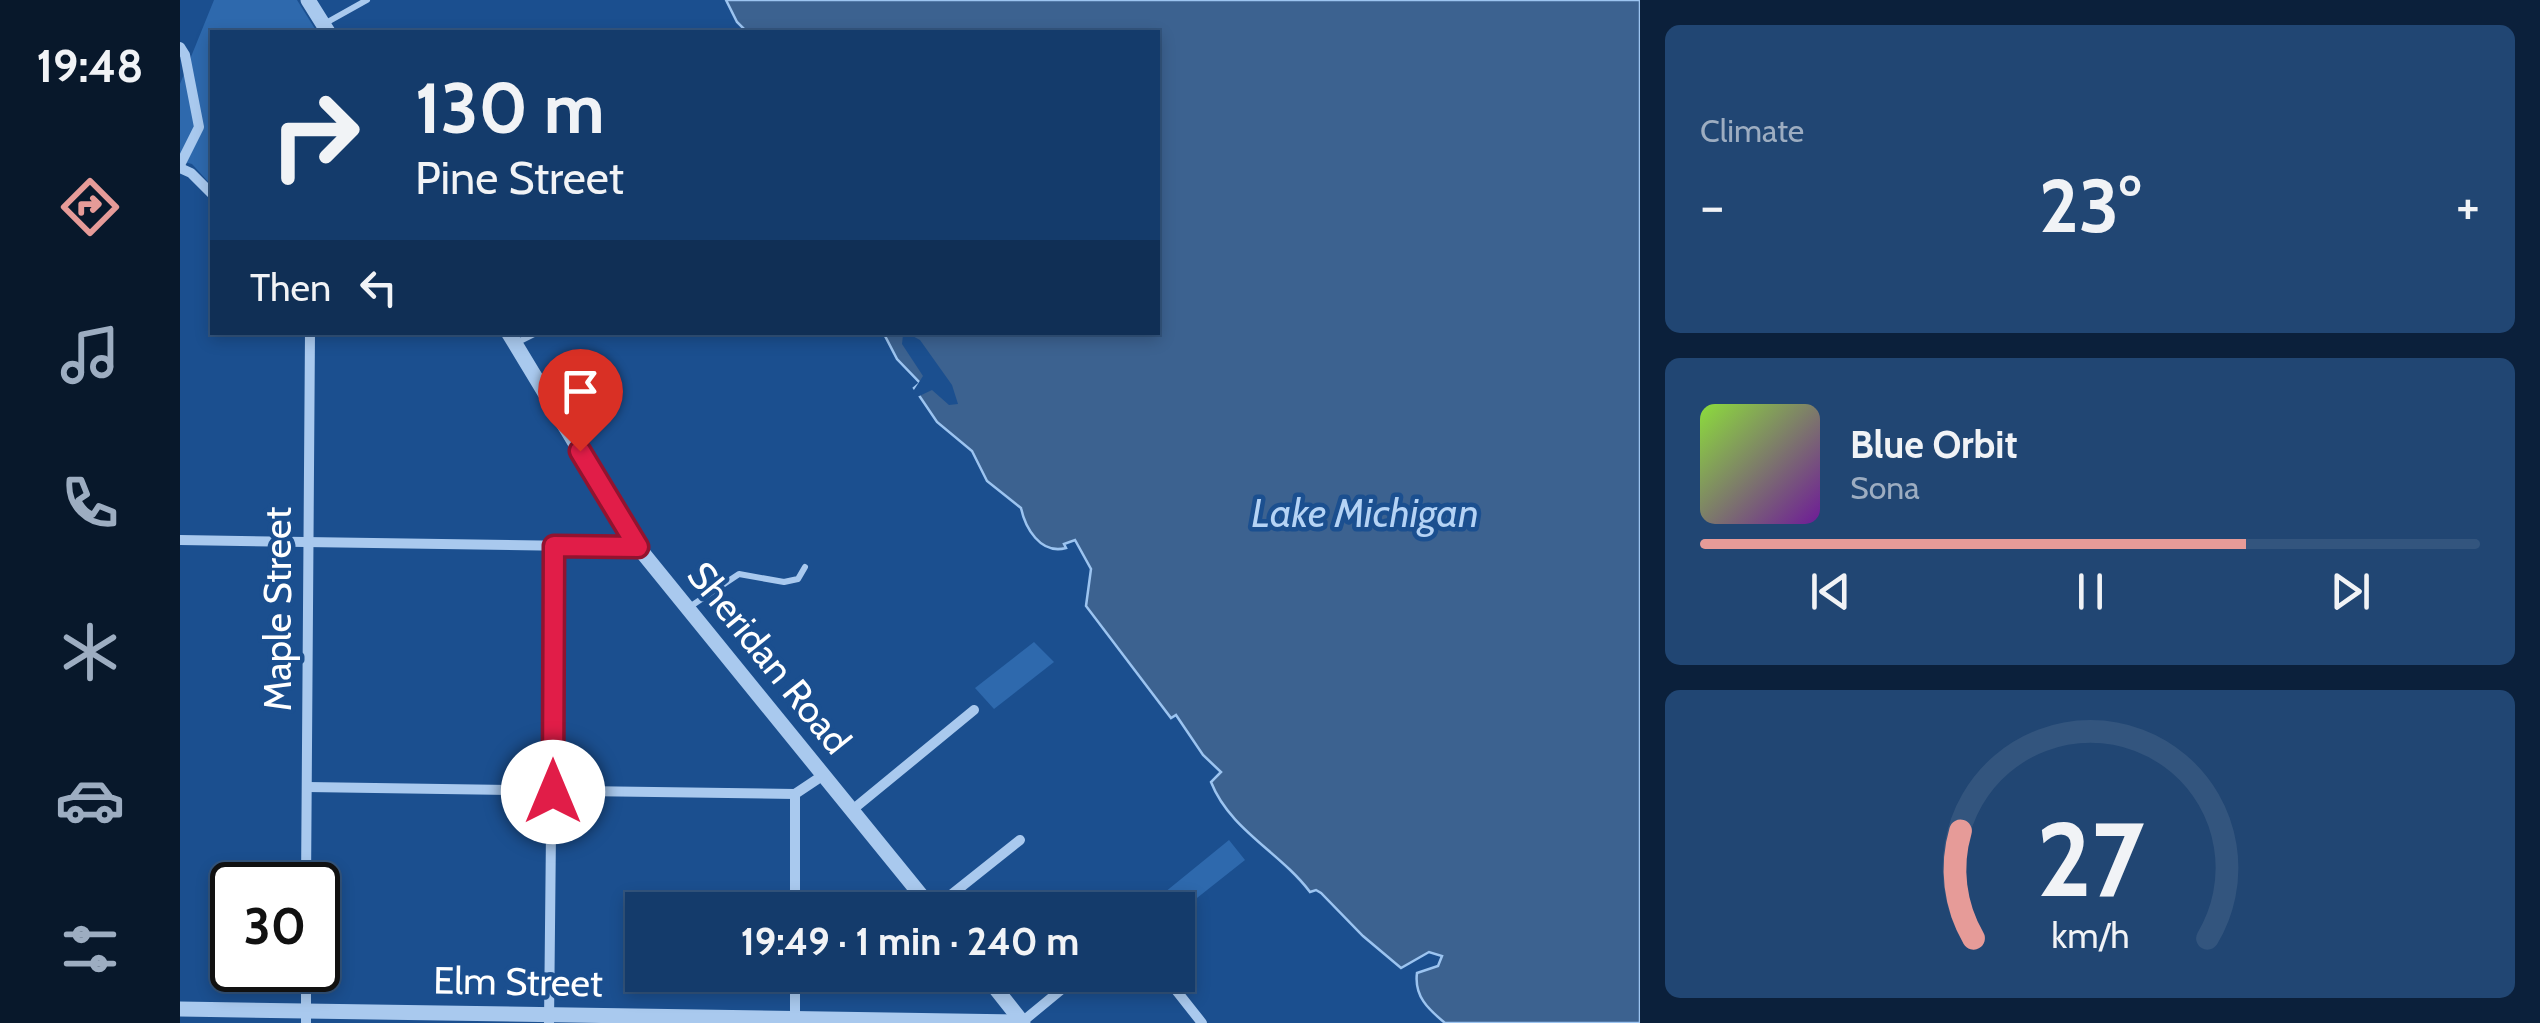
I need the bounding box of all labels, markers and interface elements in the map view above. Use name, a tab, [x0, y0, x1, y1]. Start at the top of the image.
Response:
text: 19:48	[36, 39, 144, 93]
text: 130 m	[415, 65, 605, 151]
icon: right	[250, 70, 380, 200]
text: Climate	[1700, 111, 1804, 150]
text: Pine Street	[415, 151, 624, 205]
text: 23°	[2039, 160, 2141, 251]
icon: directions	[55, 172, 125, 242]
text: −	[1700, 172, 1724, 239]
text: +	[2456, 172, 2480, 239]
icon: left	[351, 260, 406, 315]
text: Then	[250, 264, 331, 311]
icon: music	[55, 320, 125, 390]
pin	[538, 349, 623, 452]
icon: arrive	[553, 364, 608, 419]
text: Blue Orbit	[1850, 421, 2018, 468]
icon: phone	[55, 468, 125, 538]
text: Sona	[1850, 468, 1920, 507]
water label: Lake Michigan	[1251, 488, 1479, 537]
street label: Maple Street	[254, 507, 301, 711]
street label: Sheridan Road	[678, 552, 861, 763]
icon: previous	[1803, 564, 1858, 619]
icon: pause	[2063, 564, 2118, 619]
icon: next	[2323, 564, 2378, 619]
icon: climate	[55, 617, 125, 687]
position arrow	[501, 740, 605, 844]
icon: car	[55, 765, 125, 835]
text: 27	[2036, 796, 2144, 922]
speed limit sign: 30	[210, 862, 340, 992]
icon: filters	[55, 914, 125, 984]
text: km/h	[2051, 914, 2129, 957]
text: 19:49 · 1 min · 240 m	[741, 918, 1079, 965]
street label: Elm Street	[433, 957, 603, 1006]

